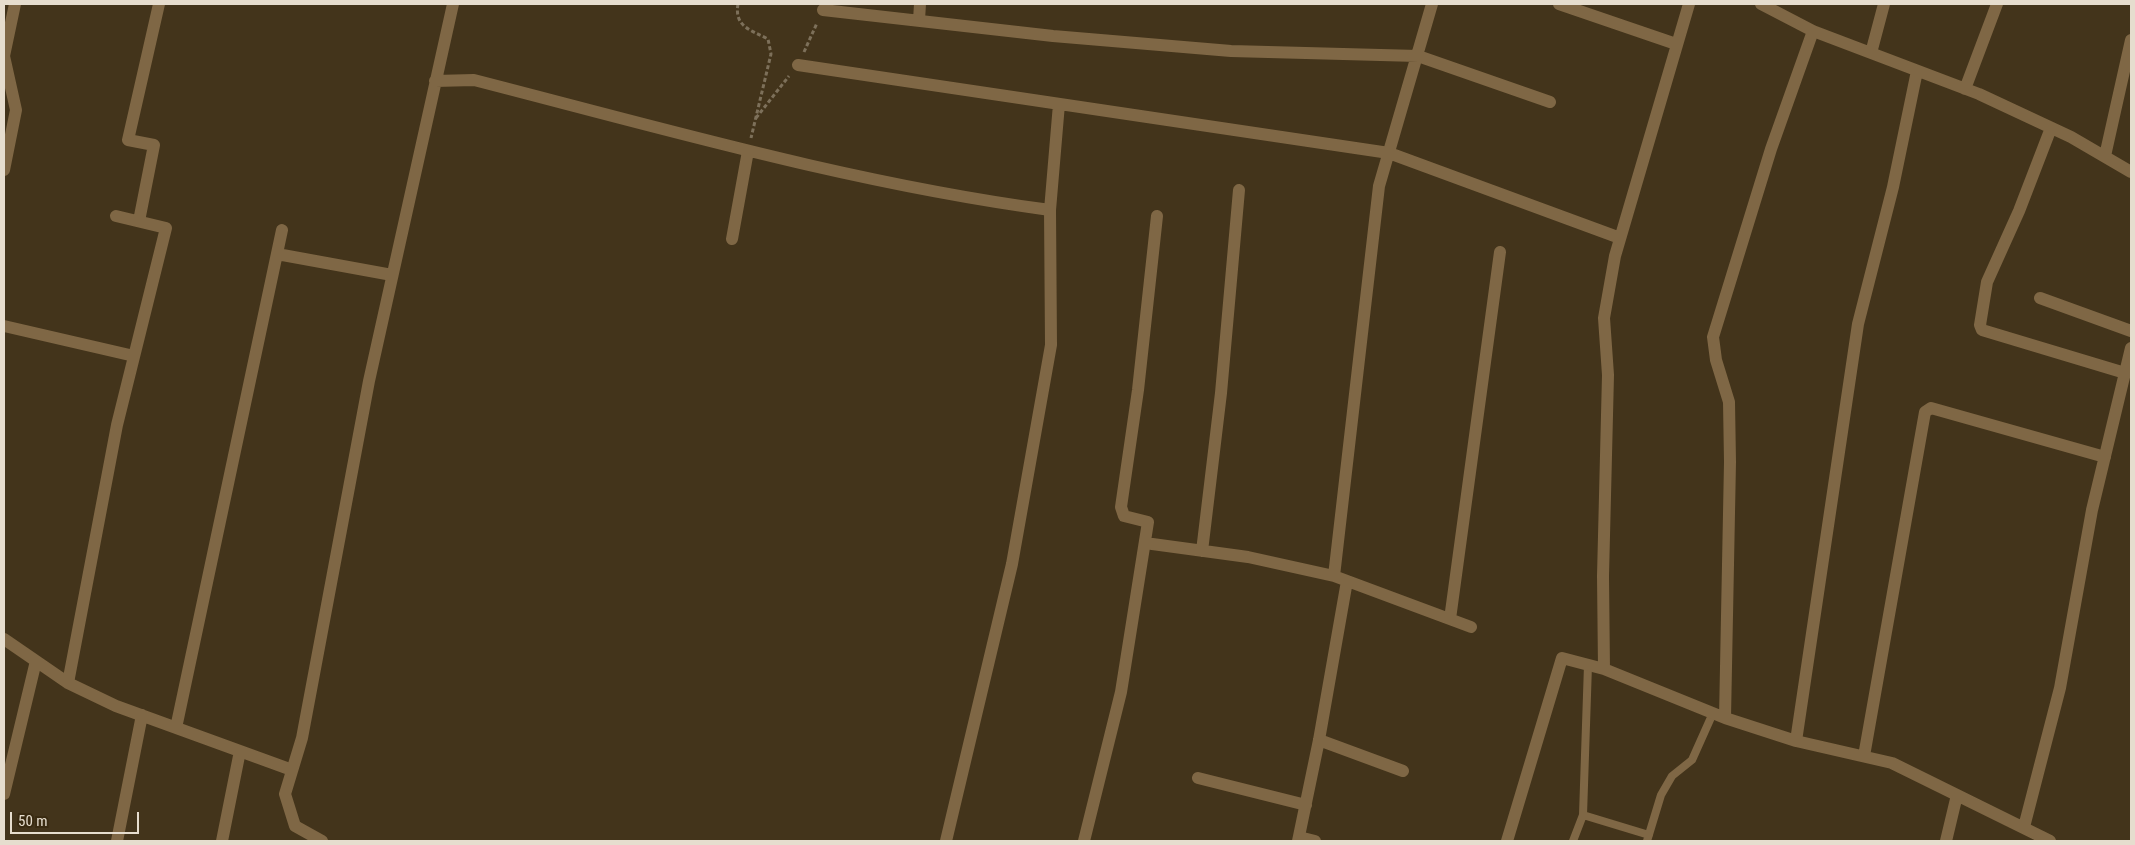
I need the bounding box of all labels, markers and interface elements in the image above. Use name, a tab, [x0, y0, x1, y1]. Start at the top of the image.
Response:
scale bar	[12, 802, 141, 834]
text: 50 m	[18, 812, 48, 830]

